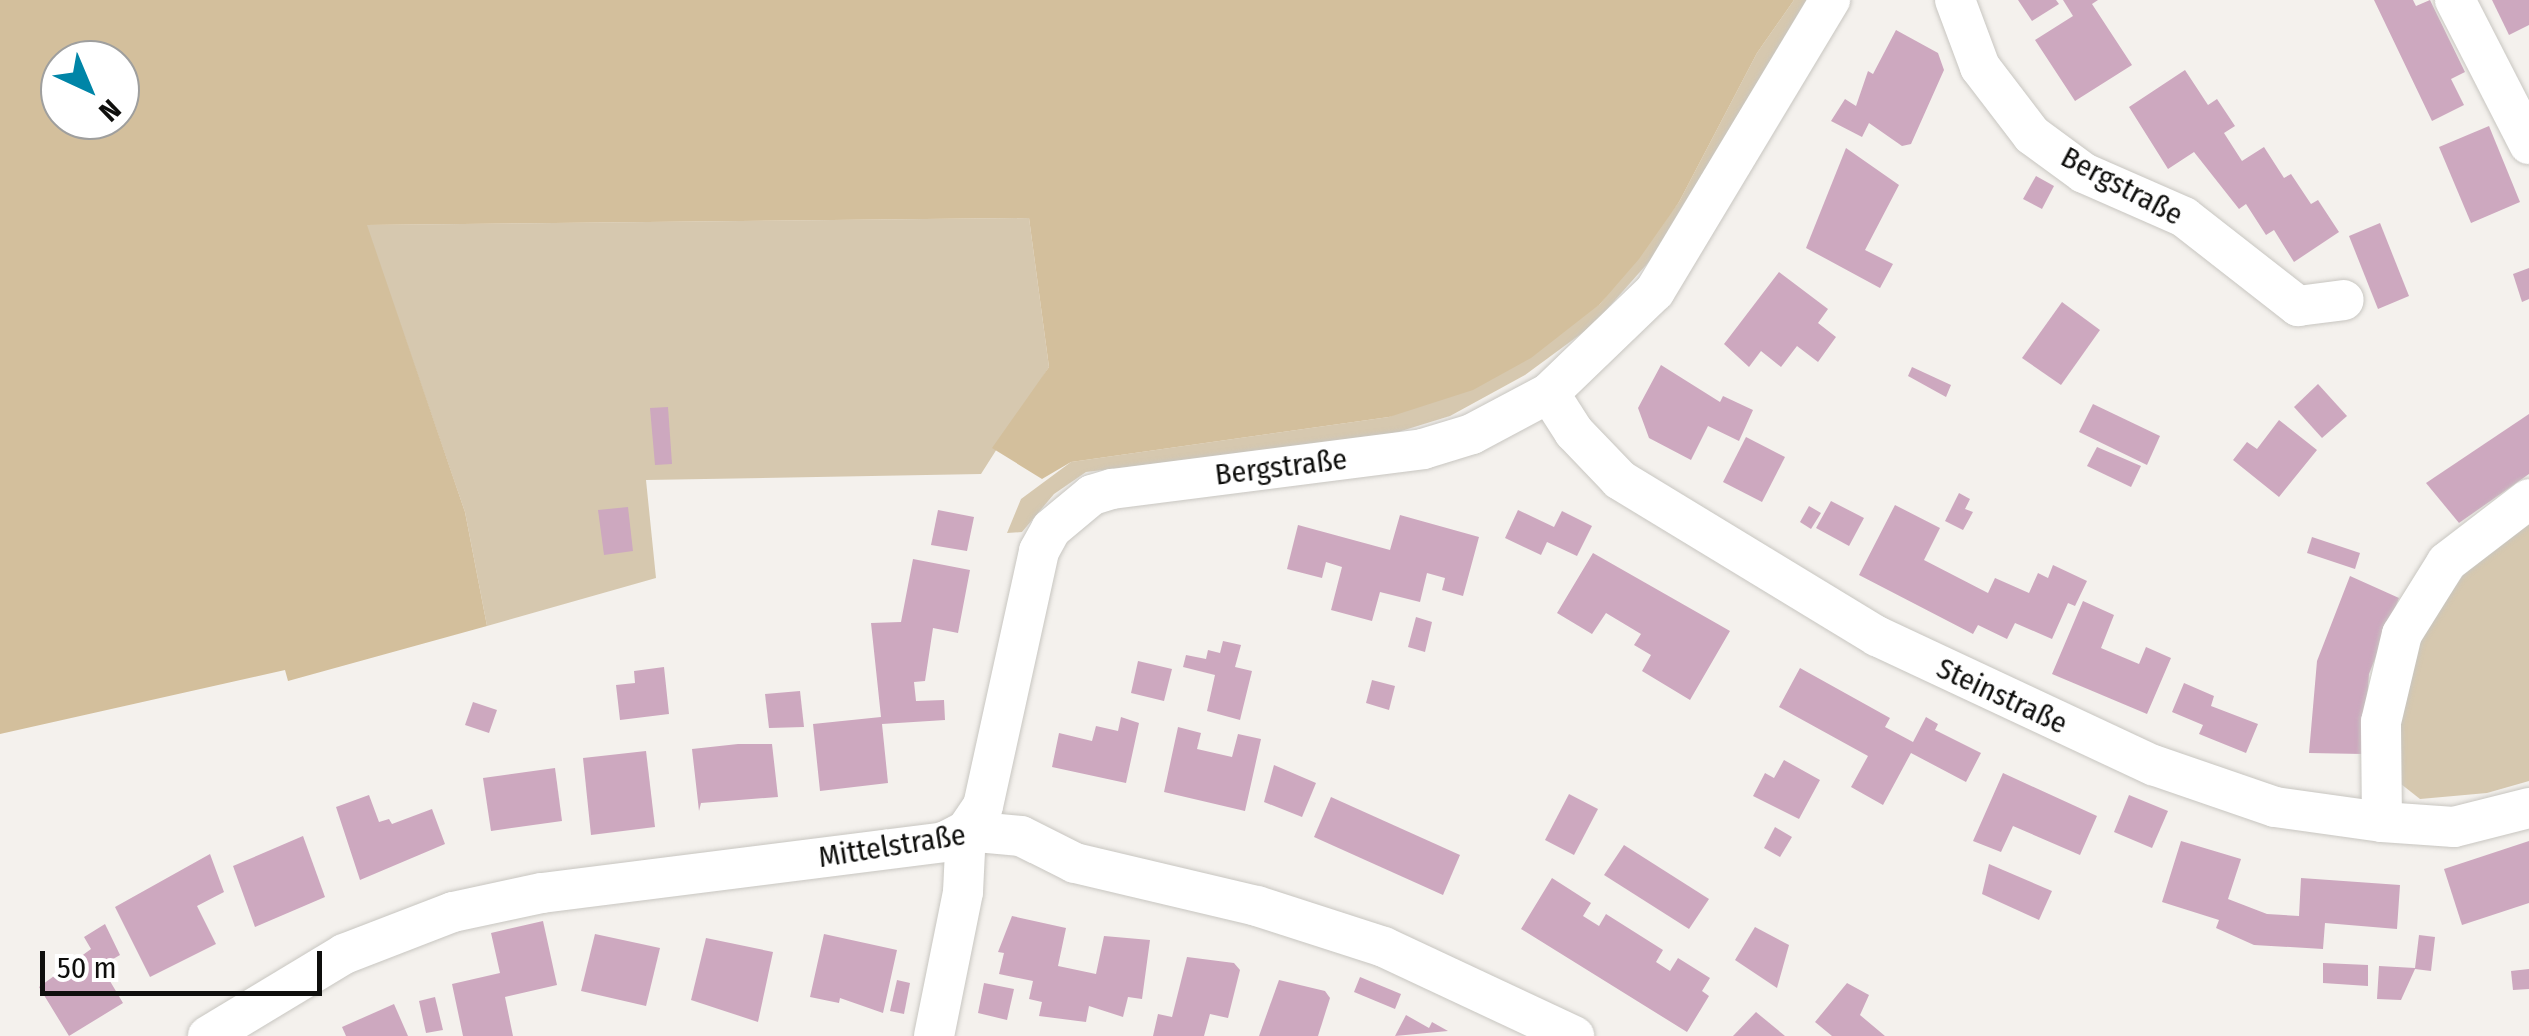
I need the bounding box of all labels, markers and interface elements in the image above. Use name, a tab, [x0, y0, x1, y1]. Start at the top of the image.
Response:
north arrow	[40, 40, 140, 140]
text: N	[92, 93, 127, 128]
street label: Bergstraße	[2055, 139, 2189, 233]
street label: Bergstraße	[1213, 441, 1349, 493]
street label: Steinstraße	[1931, 650, 2073, 742]
street label: Mittelstraße	[816, 817, 968, 875]
scale bar	[45, 931, 328, 993]
text: 50 m	[57, 950, 117, 986]

